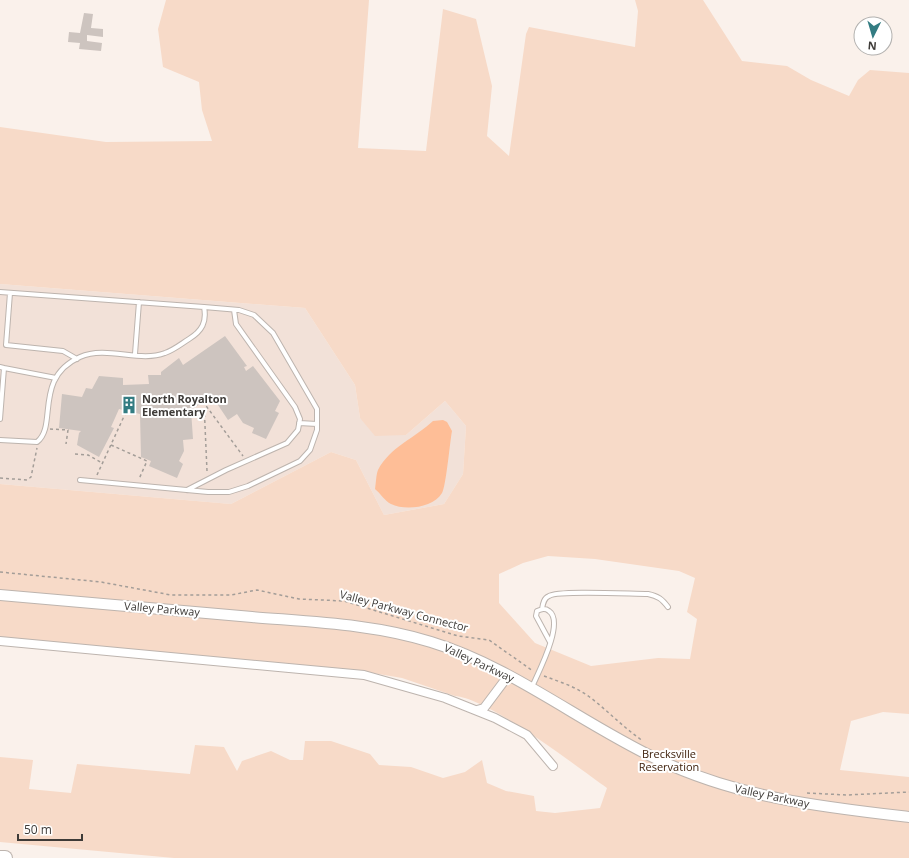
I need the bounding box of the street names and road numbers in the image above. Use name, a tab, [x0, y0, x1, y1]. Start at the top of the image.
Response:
street label: Valley Parkway Connector	[338, 586, 470, 635]
street label: Valley Parkway	[124, 598, 201, 619]
street label: Valley Parkway	[442, 640, 517, 686]
street label: Valley Parkway	[733, 780, 811, 811]

